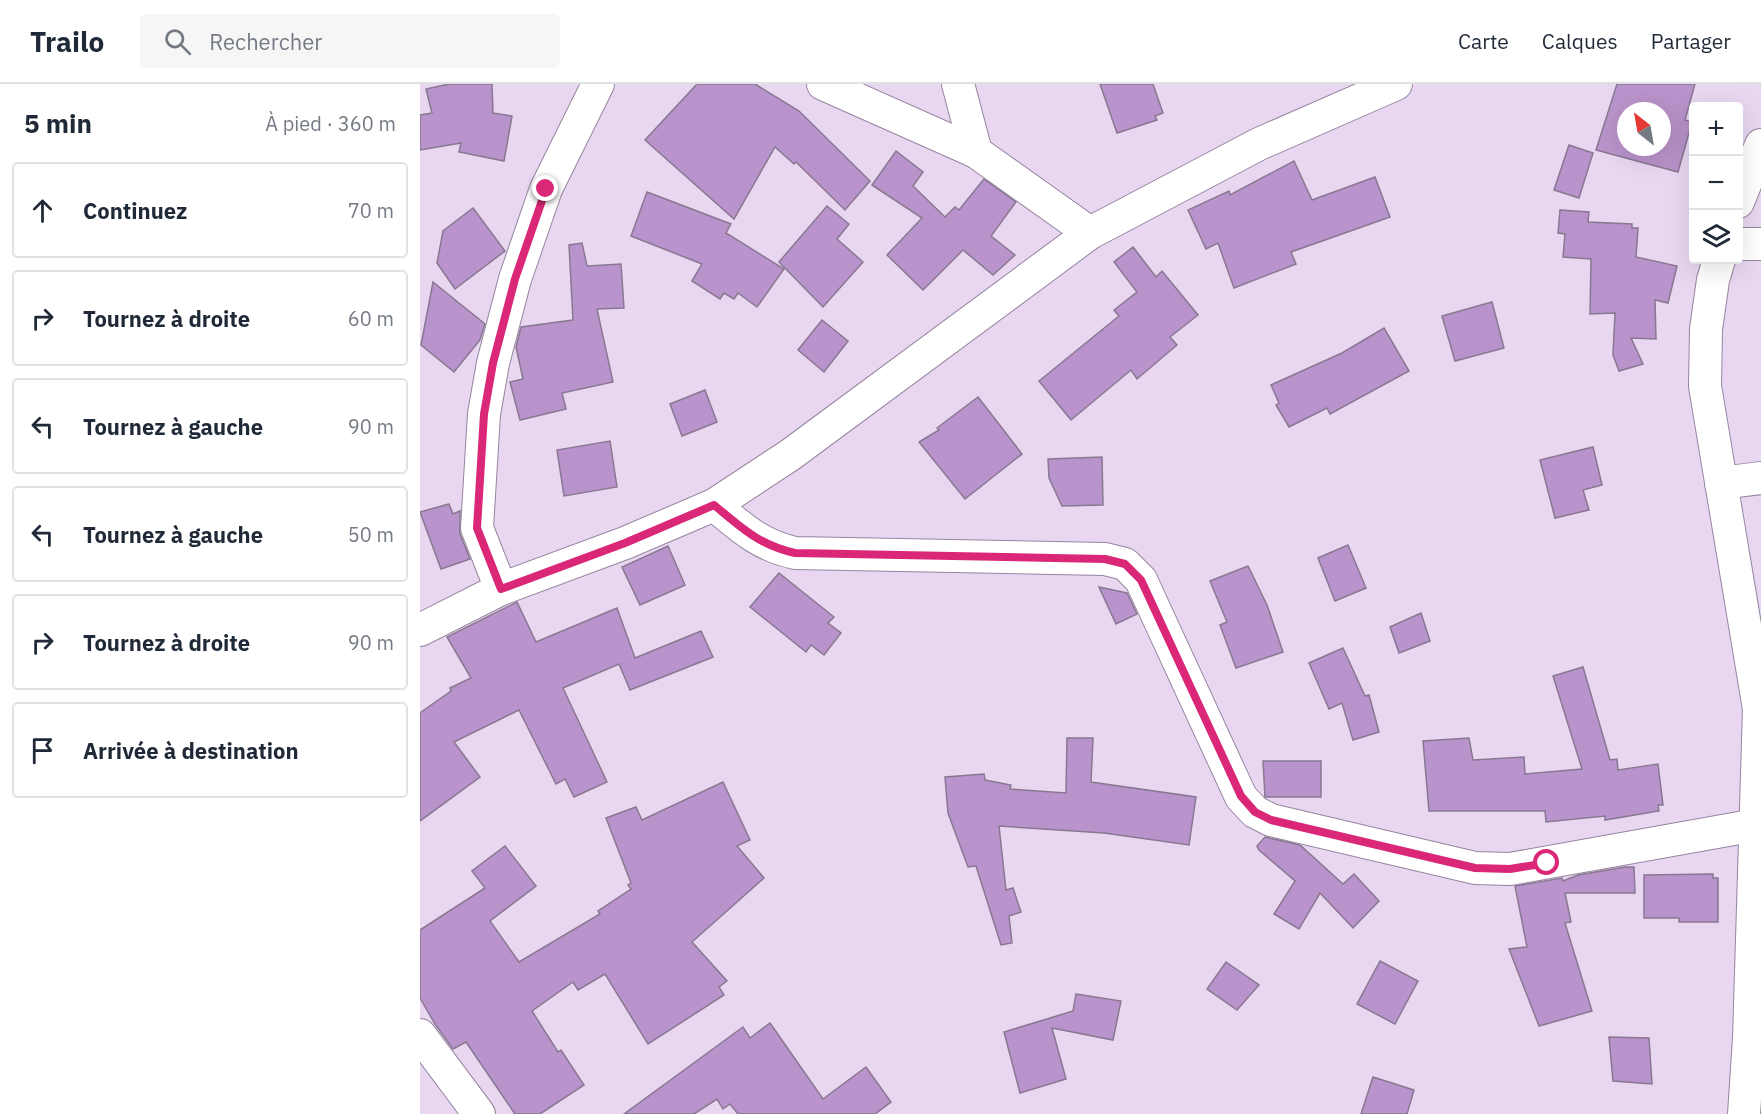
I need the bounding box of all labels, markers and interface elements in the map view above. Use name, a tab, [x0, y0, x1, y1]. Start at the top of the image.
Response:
search box	[140, 14, 560, 68]
text: Trailo	[30, 23, 104, 60]
icon: search	[161, 25, 194, 58]
text: Rechercher	[209, 27, 322, 56]
text: Carte	[1458, 27, 1509, 55]
text: Calques	[1542, 27, 1618, 55]
text: Partager	[1651, 27, 1731, 55]
north arrow	[1617, 102, 1671, 156]
map controls	[1689, 102, 1743, 264]
button: +	[1689, 102, 1743, 156]
text: 5 min	[24, 106, 92, 140]
text: À pied · 360 m	[265, 110, 396, 137]
button: −	[1689, 156, 1743, 210]
route end	[532, 175, 558, 201]
icon: ahead	[26, 194, 59, 227]
text: Continuez	[83, 196, 187, 225]
text: 70 m	[348, 197, 394, 224]
button: layers	[1689, 210, 1743, 264]
icon: right	[26, 302, 59, 335]
text: Tournez à droite	[83, 304, 250, 333]
text: 60 m	[348, 305, 394, 332]
icon: left	[26, 410, 59, 443]
text: Tournez à gauche	[83, 412, 263, 441]
text: 90 m	[348, 413, 394, 440]
icon: left	[26, 518, 59, 551]
text: Tournez à gauche	[83, 520, 263, 549]
text: 50 m	[348, 521, 394, 548]
icon: right	[26, 626, 59, 659]
text: Tournez à droite	[83, 628, 250, 657]
text: 90 m	[348, 629, 394, 656]
icon: arrive	[26, 734, 59, 767]
text: Arrivée à destination	[83, 736, 299, 765]
route start	[1533, 849, 1559, 875]

